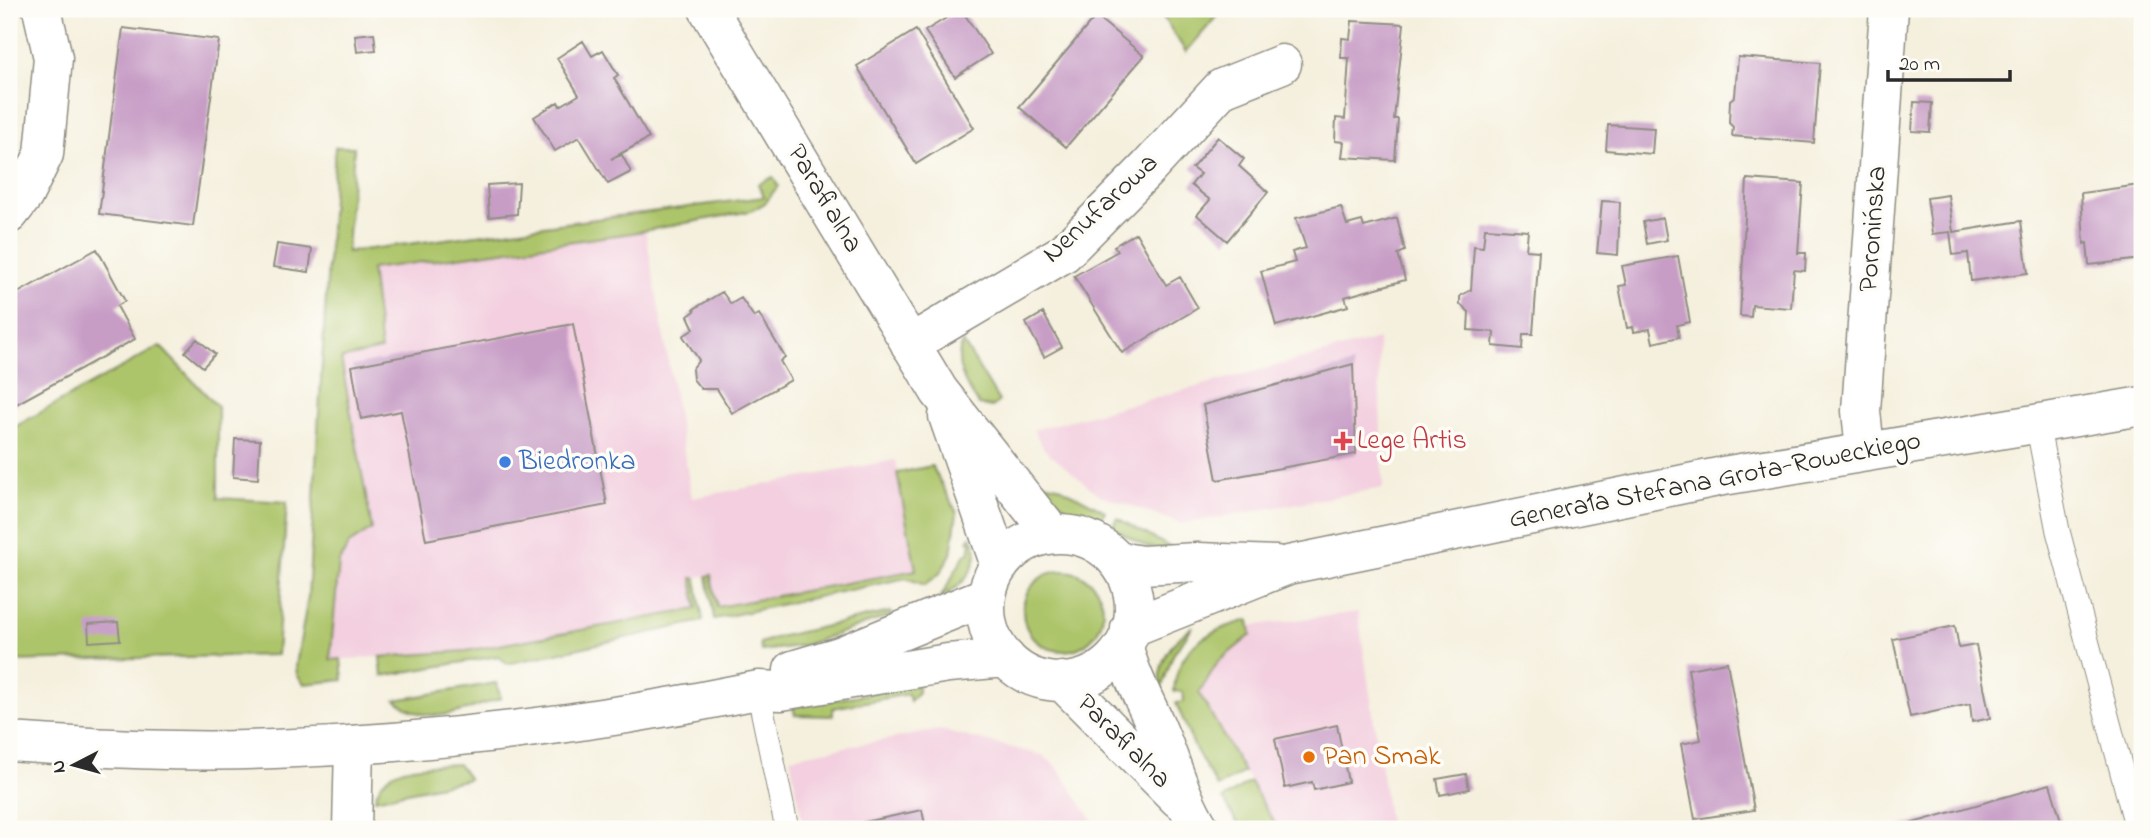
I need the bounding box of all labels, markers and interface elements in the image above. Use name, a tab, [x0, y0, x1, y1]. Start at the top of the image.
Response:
scale bar	[1888, 38, 2011, 82]
text: 20 m	[1899, 50, 1940, 80]
street label: Parafialna	[775, 137, 873, 261]
street label: Nenufarowa	[1034, 144, 1168, 274]
street label: Poronińska	[1849, 164, 1899, 294]
place label: Lege Artis	[1357, 421, 1467, 462]
street label: Generała Stefana Grota-Roweckiego	[1505, 421, 1925, 541]
marker: Lege Artis	[1335, 433, 1351, 449]
place label: Biedronka	[518, 442, 636, 483]
marker: Biedronka	[497, 454, 513, 470]
street label: Parafialna	[1066, 685, 1180, 799]
north arrow	[38, 730, 108, 800]
place label: Pan Smak	[1323, 737, 1441, 778]
marker: Pan Smak	[1301, 749, 1317, 765]
text: N	[45, 759, 74, 774]

